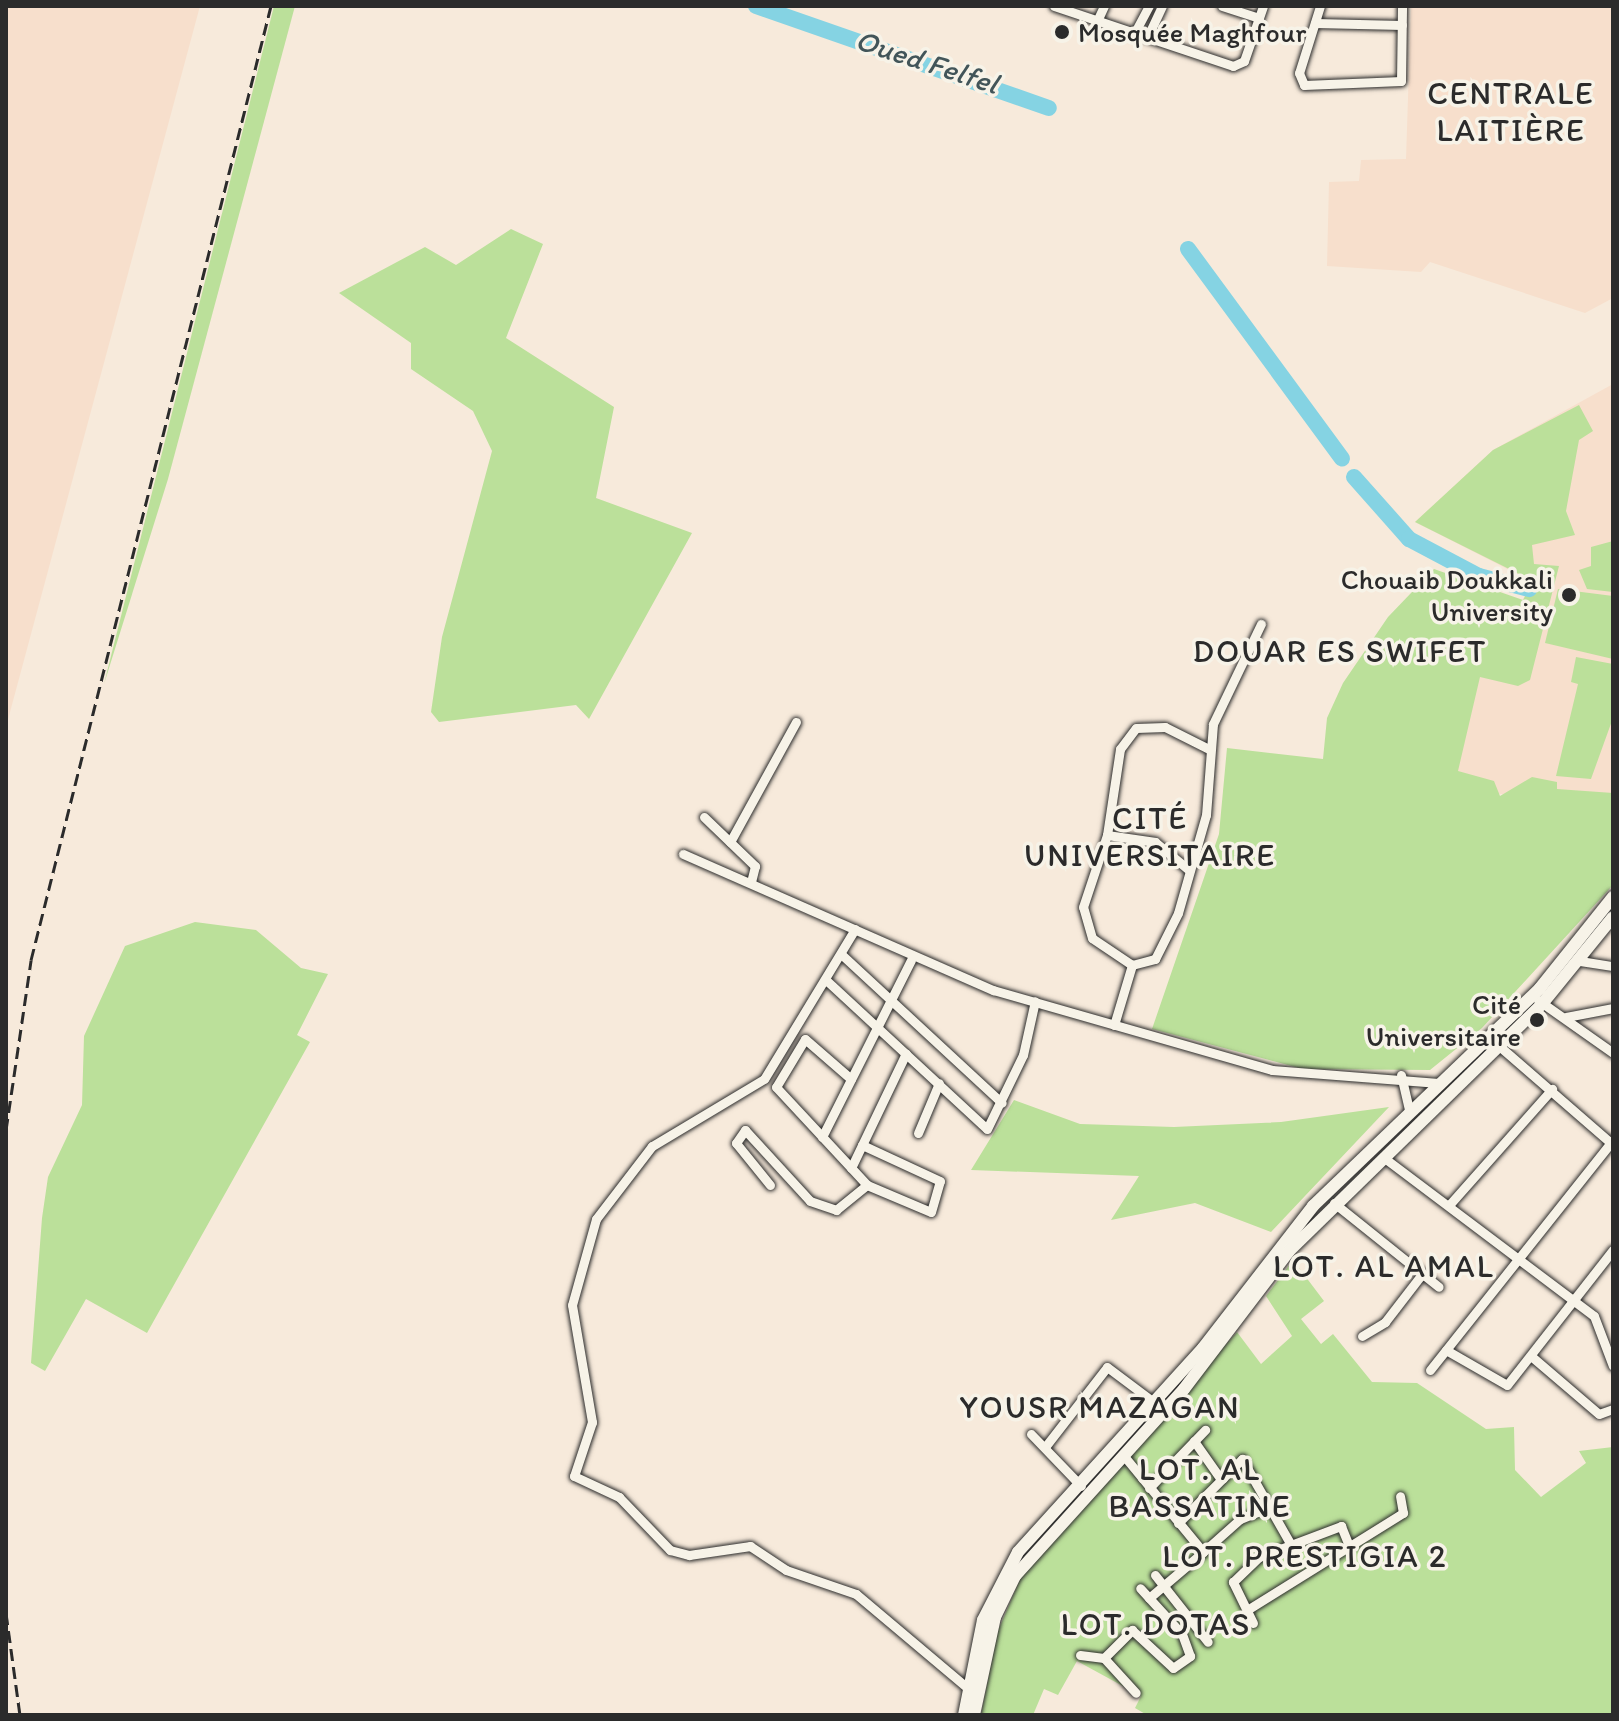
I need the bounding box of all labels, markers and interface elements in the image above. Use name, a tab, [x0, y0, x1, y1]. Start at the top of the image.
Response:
place label: Mosquée Maghfour	[1078, 15, 1306, 49]
water label: Oued Felfel	[851, 22, 1003, 102]
marker: Mosquée Maghfour	[1053, 23, 1071, 41]
district label: CENTRALE LAITIÈRE	[1427, 75, 1595, 150]
place label: Chouaib Doukkali University	[1341, 562, 1553, 628]
marker: Chouaib Doukkali University	[1560, 586, 1578, 604]
district label: DOUAR ES SWIFET	[1192, 632, 1488, 670]
district label: CITÉ UNIVERSITAIRE	[1024, 800, 1276, 875]
place label: Cité Universitaire	[1366, 987, 1521, 1053]
marker: Cité Universitaire	[1528, 1011, 1546, 1029]
district label: LOT. AL AMAL	[1273, 1247, 1495, 1285]
district label: YOUSR MAZAGAN	[959, 1388, 1241, 1426]
district label: LOT. AL BASSATINE	[1108, 1451, 1292, 1526]
district label: LOT. PRESTIGIA 2	[1164, 1537, 1446, 1575]
district label: LOT. DOTAS	[1060, 1605, 1252, 1643]

